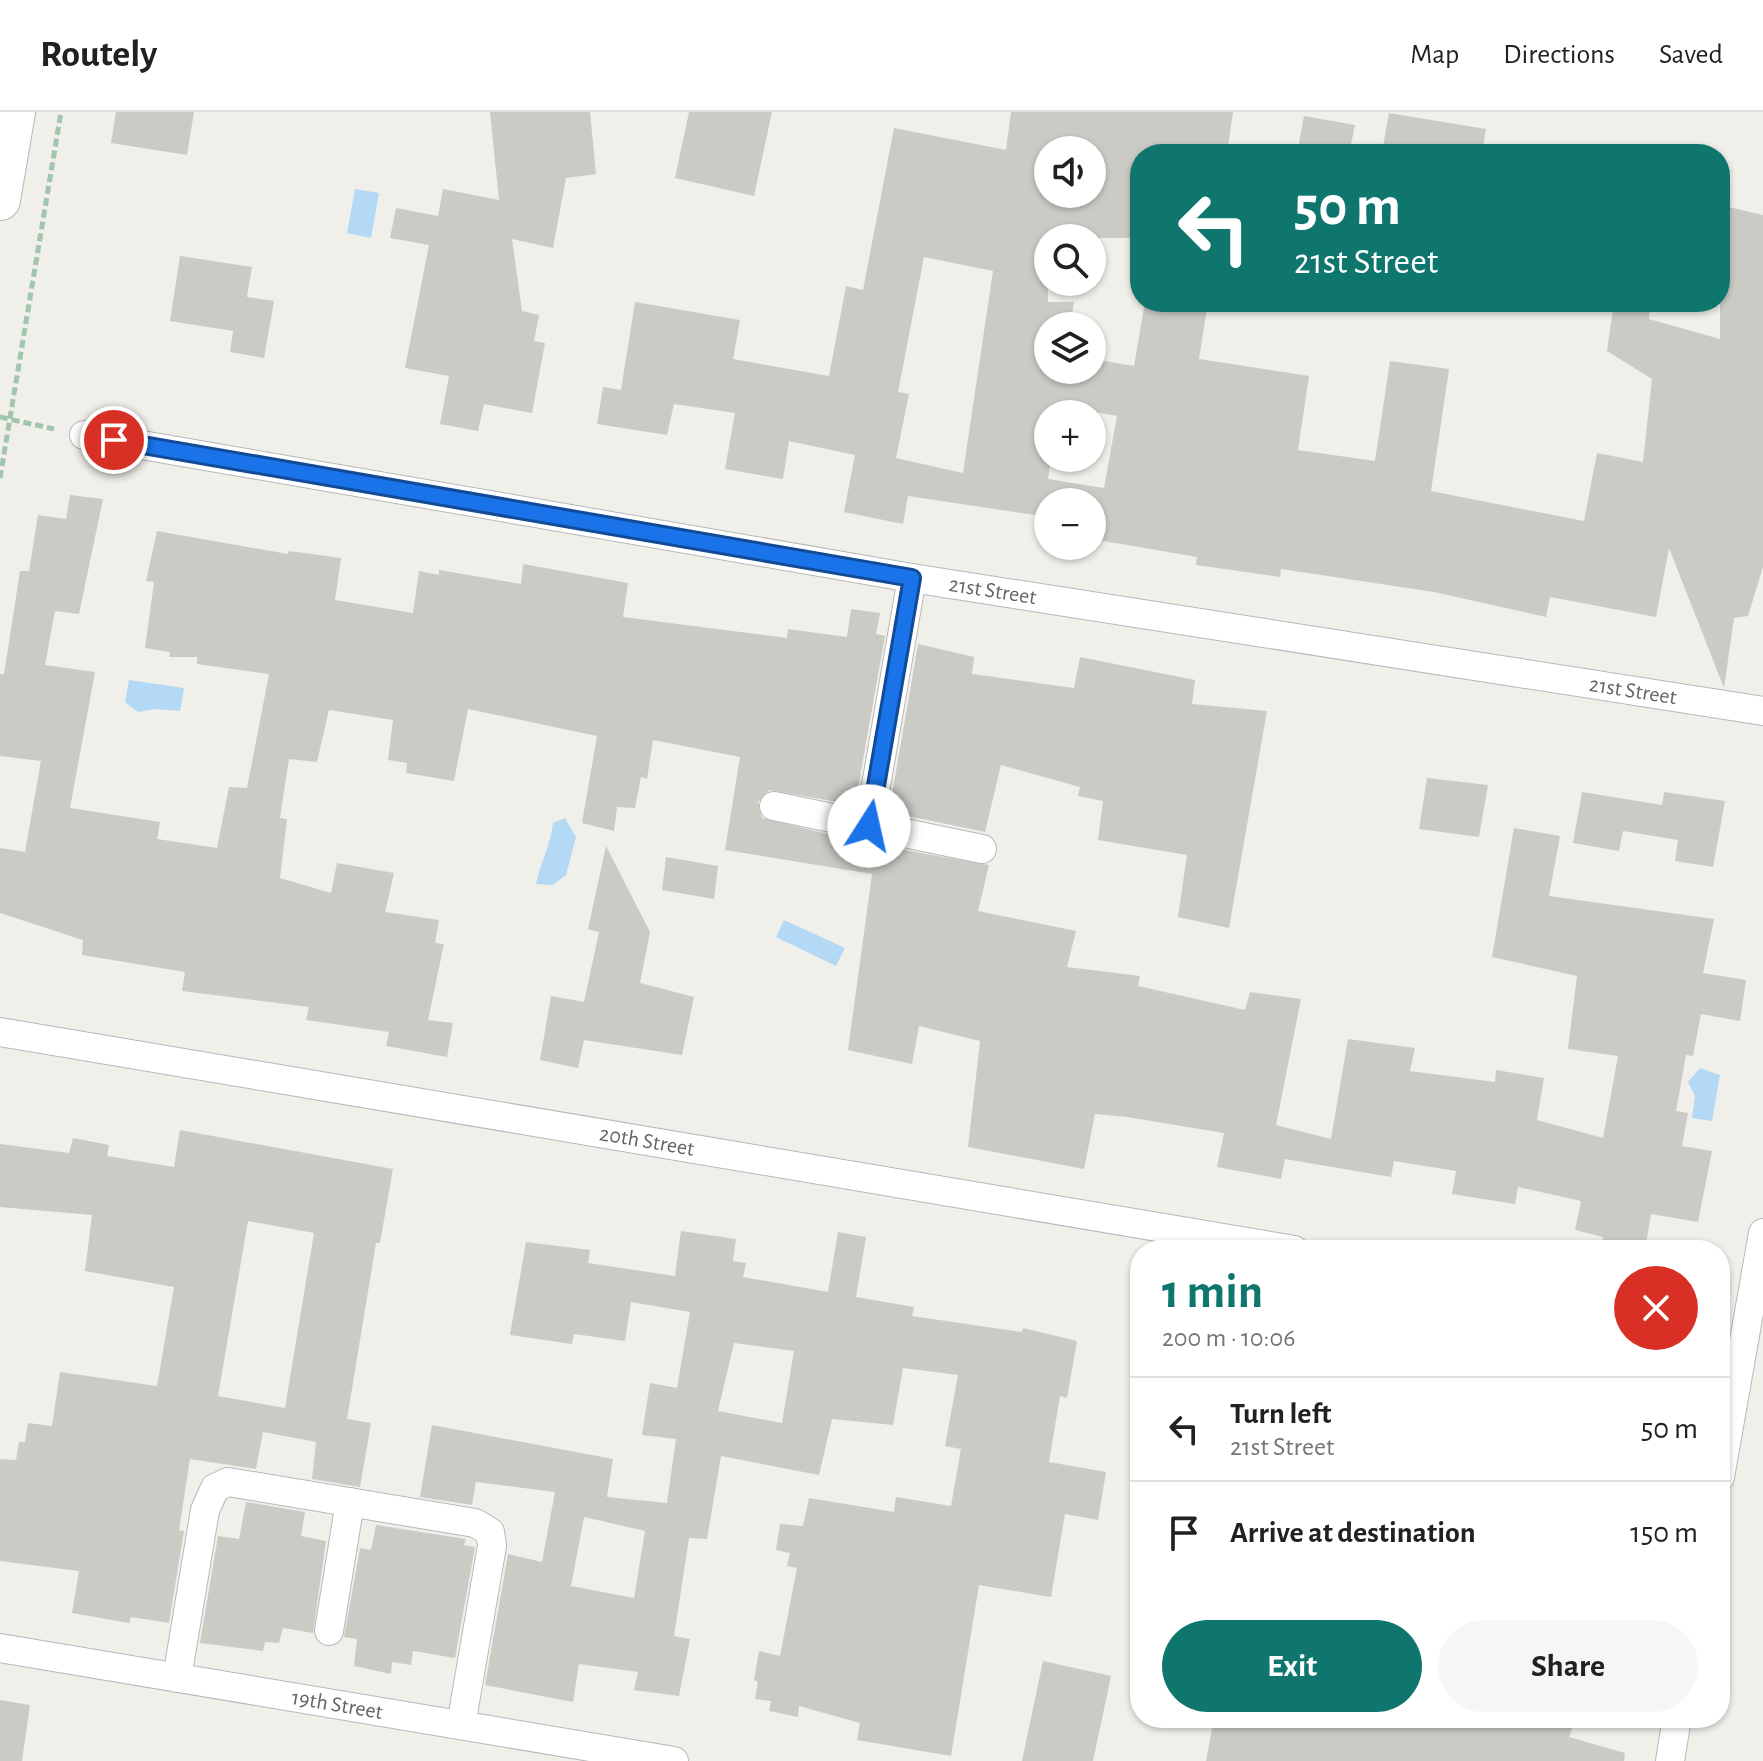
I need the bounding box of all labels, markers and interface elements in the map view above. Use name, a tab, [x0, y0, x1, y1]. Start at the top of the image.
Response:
text: Routely	[40, 36, 157, 74]
text: Map	[1410, 41, 1459, 69]
text: Directions	[1503, 41, 1615, 69]
text: Saved	[1659, 41, 1723, 69]
map controls	[1034, 136, 1106, 560]
button: sound	[1034, 136, 1106, 208]
icon: left	[1162, 176, 1266, 280]
text: 50 m	[1294, 179, 1401, 235]
button: search	[1034, 224, 1106, 296]
text: 21st Street	[1294, 244, 1438, 280]
button: layers	[1034, 312, 1106, 384]
button: +	[1034, 400, 1106, 472]
pin	[80, 406, 148, 474]
icon: arrive	[92, 418, 136, 462]
button: −	[1034, 488, 1106, 560]
street label: 21st Street	[947, 573, 1038, 608]
street label: 21st Street	[1588, 673, 1678, 708]
position arrow	[827, 784, 911, 868]
street label: 20th Street	[598, 1122, 696, 1160]
button: close	[1614, 1266, 1698, 1350]
text: 1 min	[1162, 1269, 1263, 1317]
text: 200 m · 10:06	[1162, 1325, 1295, 1351]
text: Turn left	[1230, 1399, 1331, 1429]
icon: left	[1162, 1407, 1206, 1451]
text: 50 m	[1641, 1414, 1698, 1444]
text: 21st Street	[1230, 1434, 1334, 1460]
icon: arrive	[1162, 1511, 1206, 1555]
text: Arrive at destination	[1230, 1518, 1476, 1548]
text: 150 m	[1630, 1518, 1698, 1548]
button: Exit	[1162, 1620, 1422, 1712]
button: Share	[1438, 1620, 1698, 1712]
street label: 19th Street	[290, 1686, 384, 1723]

